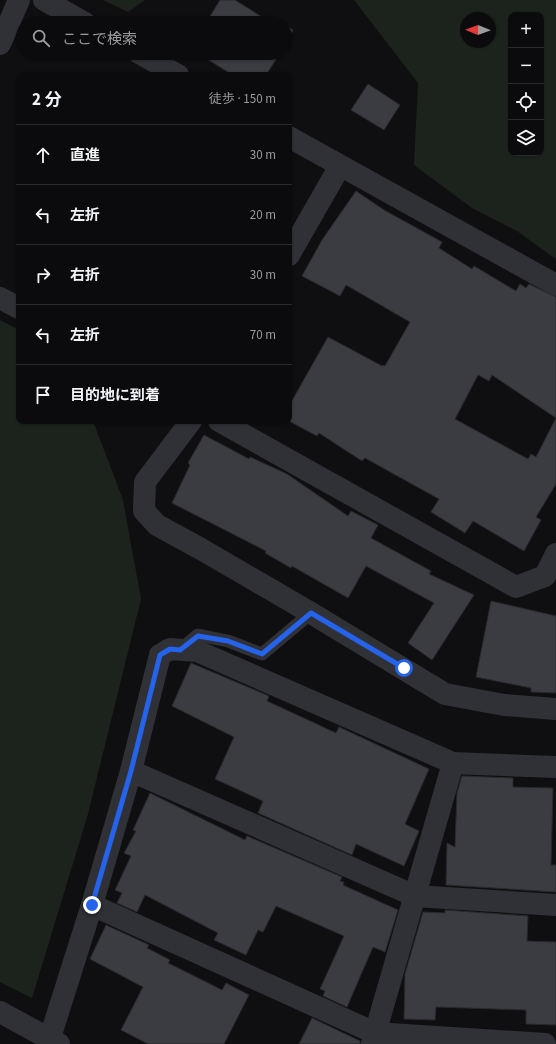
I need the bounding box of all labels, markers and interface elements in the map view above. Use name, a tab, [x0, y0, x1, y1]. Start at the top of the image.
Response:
north arrow	[460, 12, 496, 48]
map controls	[508, 12, 544, 156]
button: +	[508, 12, 544, 48]
search box	[16, 16, 292, 60]
icon: search	[30, 27, 52, 49]
text: ここで検索	[62, 29, 137, 50]
button: −	[508, 48, 544, 84]
button: locate	[508, 84, 544, 120]
text: 2 分	[32, 88, 61, 112]
text: 徒歩 · 150 m	[209, 90, 276, 108]
button: layers	[508, 120, 544, 156]
icon: ahead	[32, 144, 54, 166]
text: 直進	[70, 145, 100, 166]
text: 30 m	[250, 146, 276, 164]
icon: left	[32, 204, 54, 226]
text: 左折	[70, 205, 100, 226]
text: 20 m	[250, 206, 276, 224]
icon: right	[32, 264, 54, 286]
text: 右折	[70, 265, 100, 286]
text: 30 m	[250, 266, 276, 284]
icon: left	[32, 324, 54, 346]
text: 左折	[70, 325, 100, 346]
text: 70 m	[250, 326, 276, 344]
icon: arrive	[32, 384, 54, 406]
text: 目的地に到着	[70, 385, 160, 406]
route start	[395, 659, 413, 677]
route end	[83, 896, 101, 914]

